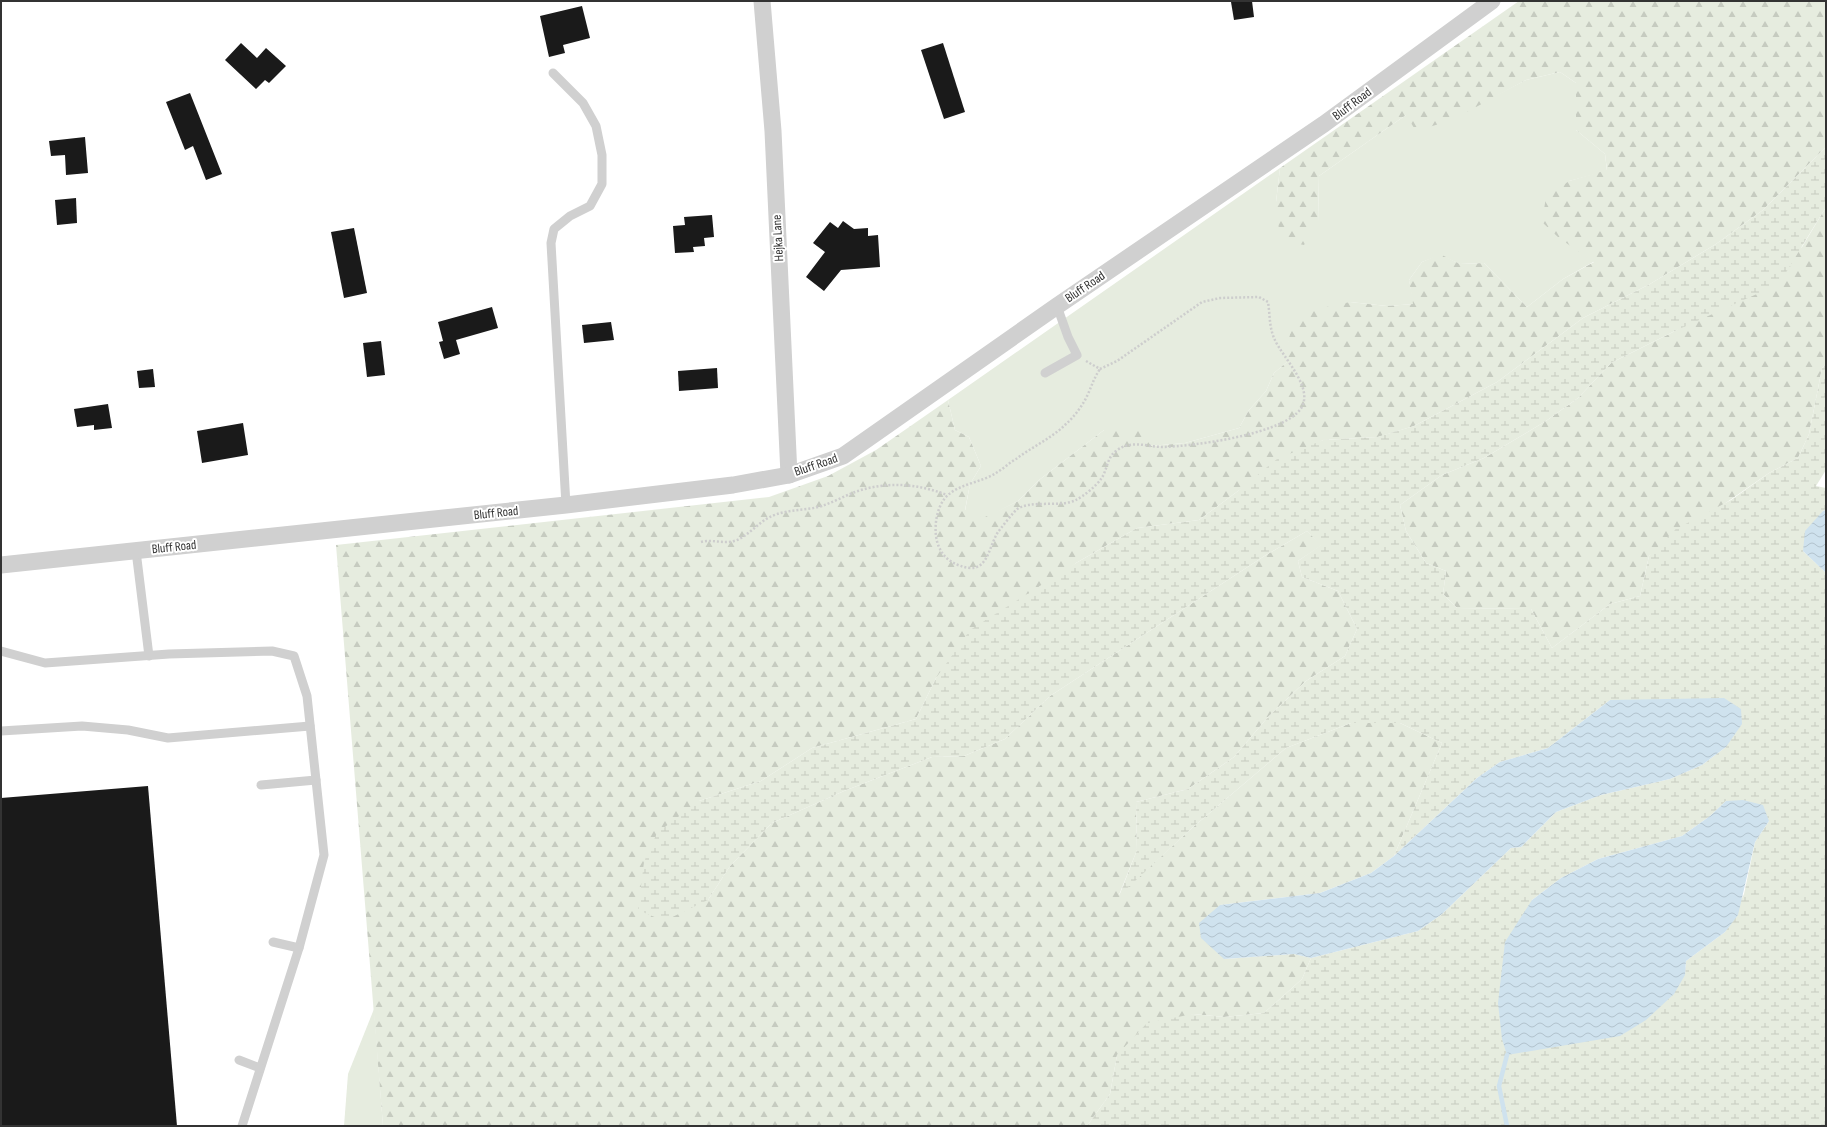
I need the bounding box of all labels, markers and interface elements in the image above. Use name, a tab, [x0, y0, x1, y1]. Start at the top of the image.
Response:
street label: Bluff Road	[1329, 84, 1375, 124]
street label: Hejka Lane	[769, 214, 787, 262]
street label: Bluff Road	[1062, 268, 1108, 306]
street label: Bluff Road	[792, 450, 840, 480]
street label: Bluff Road	[473, 503, 519, 523]
street label: Bluff Road	[151, 537, 197, 557]

